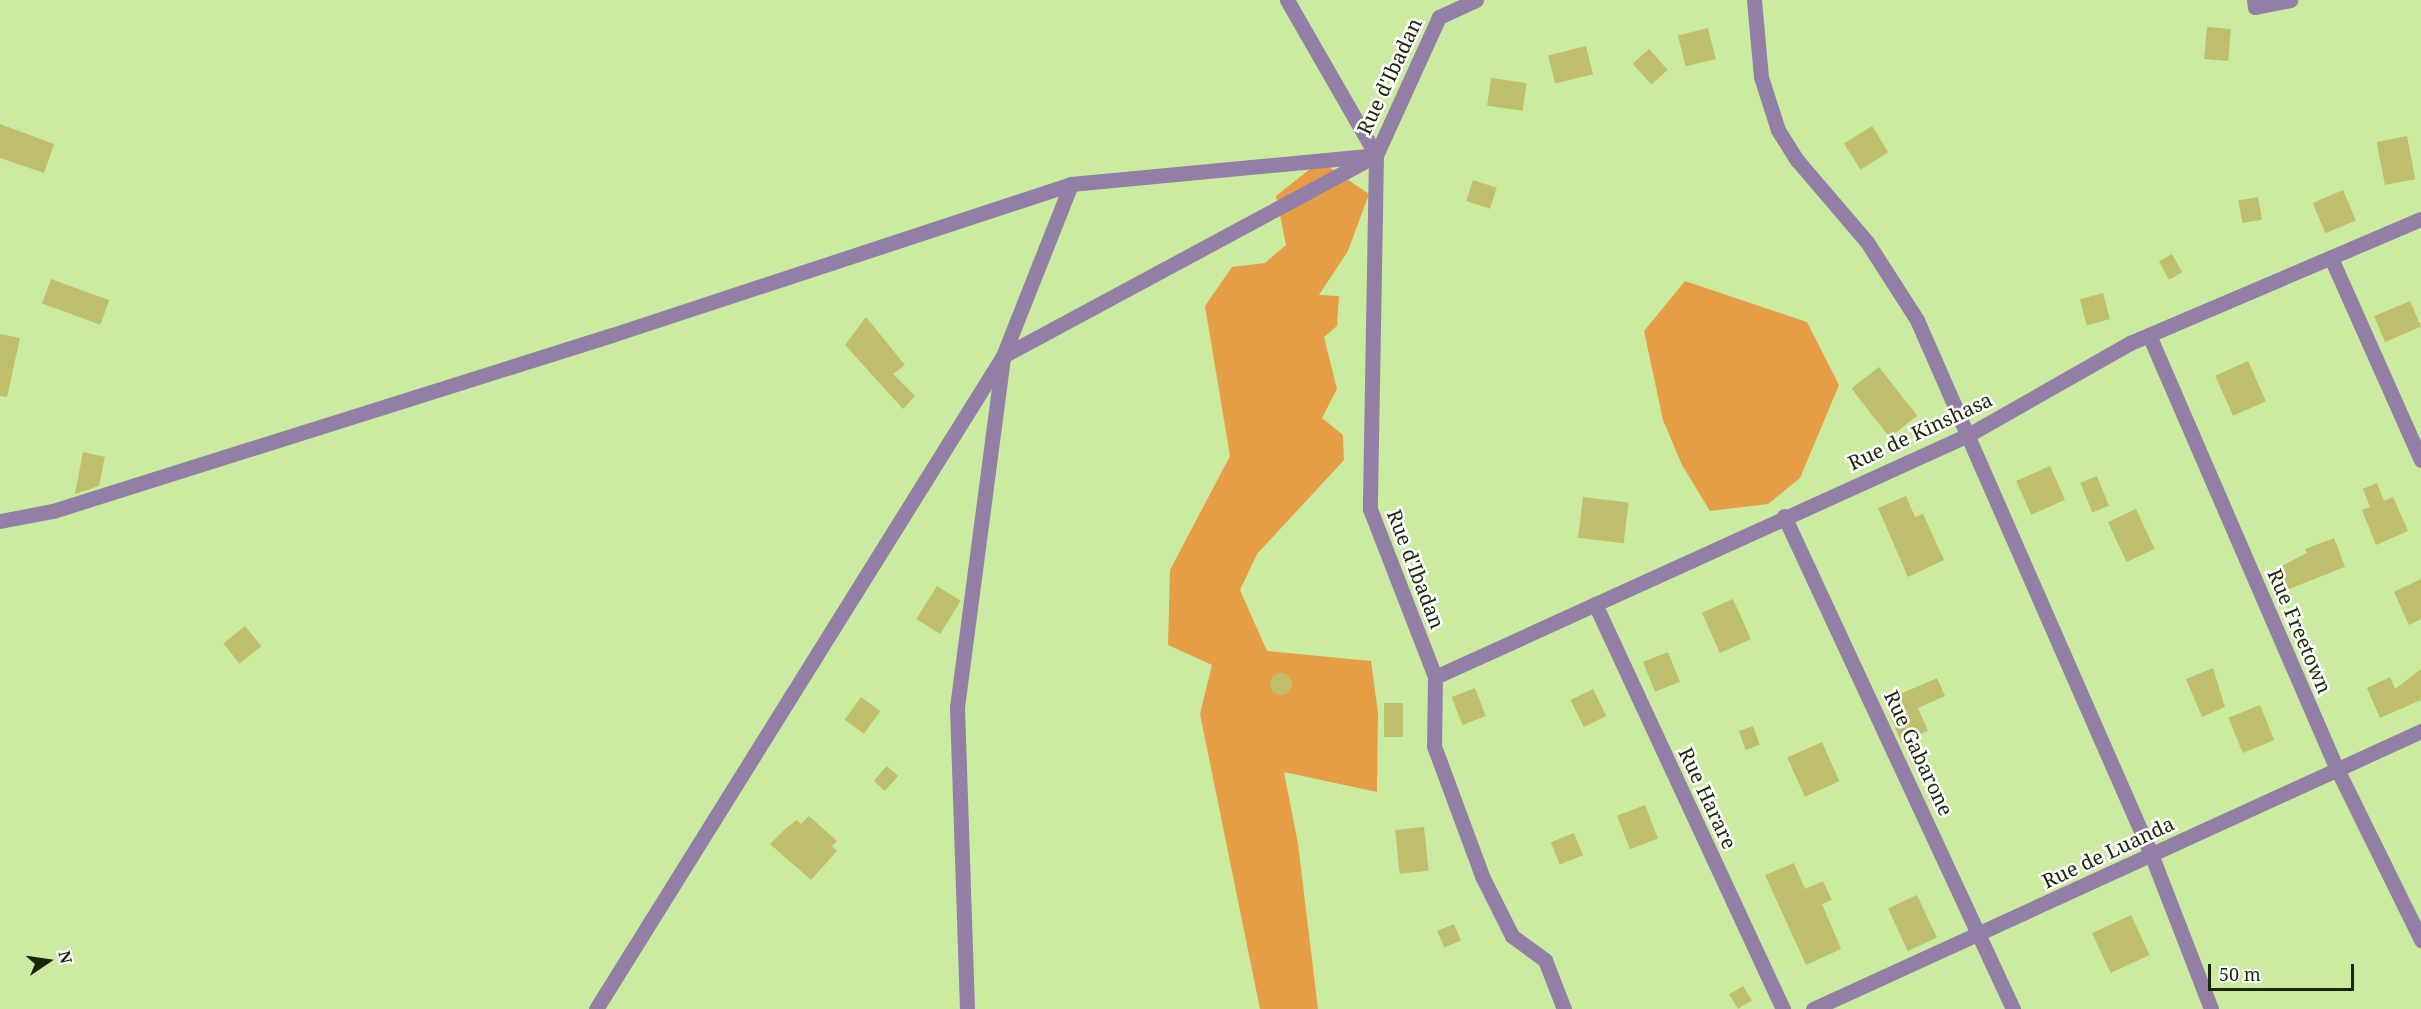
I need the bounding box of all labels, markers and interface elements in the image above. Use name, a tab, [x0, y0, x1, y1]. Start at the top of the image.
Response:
street label: Rue d'Ibadan	[1352, 14, 1426, 138]
street label: Rue de Kinshasa	[1844, 387, 1996, 475]
street label: Rue d'Ibadan	[1382, 506, 1450, 632]
street label: Rue Freetown	[2263, 565, 2337, 697]
street label: Rue Gabarone	[1880, 687, 1958, 819]
street label: Rue Harare	[1674, 743, 1742, 853]
street label: Rue de Luanda	[2038, 811, 2178, 893]
north arrow	[18, 931, 78, 991]
text: N	[53, 948, 78, 966]
scale bar	[2211, 952, 2356, 990]
text: 50 m	[2219, 962, 2261, 986]

